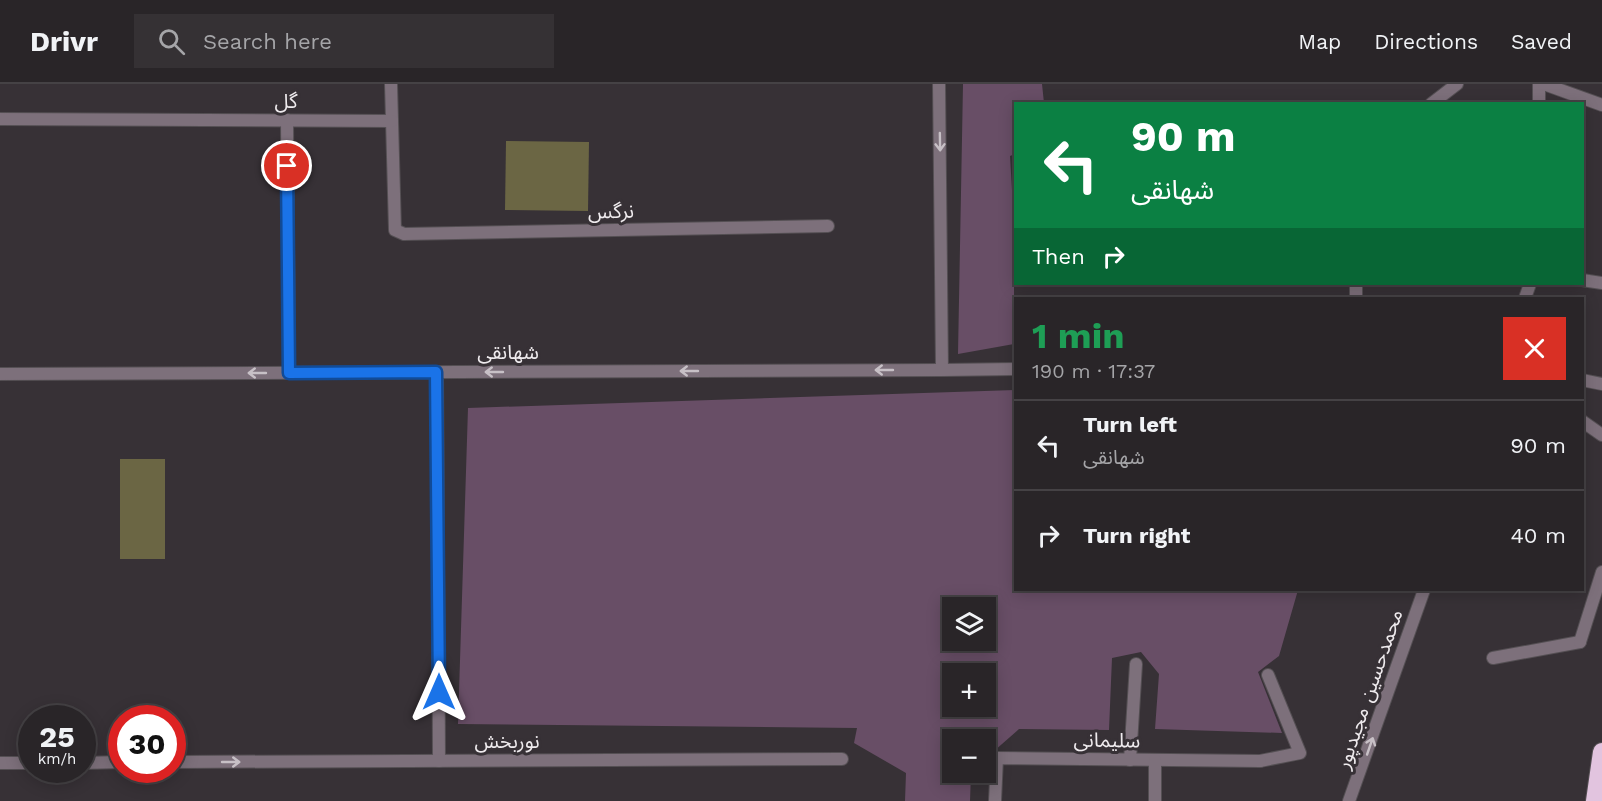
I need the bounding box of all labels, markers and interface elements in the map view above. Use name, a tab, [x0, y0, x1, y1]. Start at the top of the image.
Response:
search box	[134, 14, 554, 68]
text: Drivr	[30, 25, 98, 58]
icon: search	[155, 25, 188, 58]
text: Search here	[203, 29, 332, 54]
text: Map	[1298, 29, 1341, 54]
text: Directions	[1374, 29, 1478, 54]
text: Saved	[1511, 29, 1572, 54]
street label: گل	[275, 89, 298, 113]
text: 90 m	[1131, 112, 1235, 161]
icon: left	[1032, 126, 1110, 204]
one-way arrow	[934, 132, 946, 152]
pin	[261, 140, 312, 191]
icon: arrive	[270, 149, 303, 182]
text: شهانقی	[1131, 174, 1214, 206]
street label: نرگس	[588, 199, 634, 223]
icon: right	[1097, 240, 1130, 273]
text: Then	[1032, 244, 1085, 269]
text: 1 min	[1032, 315, 1124, 357]
button: close	[1503, 317, 1566, 380]
street label: شهانقی	[477, 340, 539, 364]
text: 190 m · 17:37	[1032, 359, 1155, 383]
one-way arrow	[874, 364, 894, 376]
one-way arrow	[679, 365, 699, 377]
one-way arrow	[484, 366, 504, 378]
one-way arrow	[247, 367, 267, 379]
text: Turn left	[1083, 412, 1177, 437]
icon: left	[1032, 429, 1065, 462]
text: 90 m	[1510, 433, 1566, 458]
text: شهانقی	[1083, 445, 1145, 469]
icon: right	[1032, 519, 1065, 552]
text: Turn right	[1083, 523, 1190, 548]
text: 40 m	[1510, 523, 1566, 548]
map controls	[942, 597, 996, 783]
button: layers	[942, 597, 996, 651]
street label: محمدحسین مجیدپور	[1330, 606, 1409, 773]
position arrow	[407, 660, 471, 724]
button: +	[942, 663, 996, 717]
speed limit sign: 30	[108, 705, 186, 783]
text: 25	[39, 719, 75, 754]
street label: سلیمانی	[1073, 727, 1141, 753]
street label: نوربخش	[474, 729, 540, 753]
button: −	[942, 729, 996, 783]
one-way arrow	[1365, 737, 1376, 756]
text: km/h	[38, 750, 76, 768]
one-way arrow	[220, 756, 240, 768]

